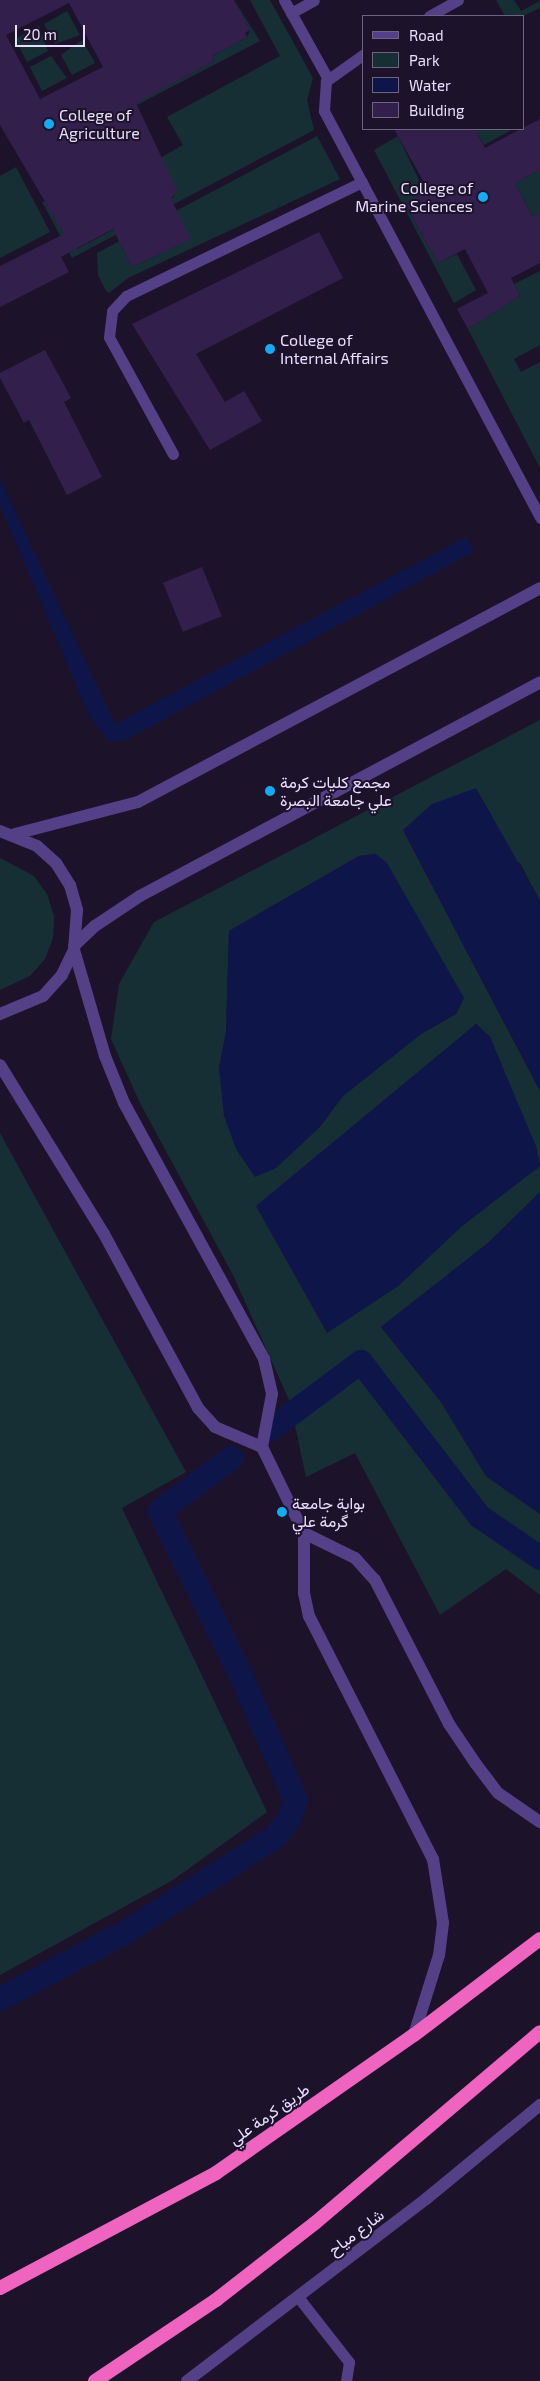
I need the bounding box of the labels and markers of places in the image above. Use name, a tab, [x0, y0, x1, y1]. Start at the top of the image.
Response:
place label: College of Agriculture	[59, 105, 140, 143]
marker: College of Agriculture	[43, 118, 55, 130]
place label: College of Marine Sciences	[355, 178, 473, 216]
marker: College of Marine Sciences	[477, 191, 489, 203]
place label: College of Internal Affairs	[280, 330, 390, 368]
marker: College of Internal Affairs	[264, 343, 276, 355]
place label: مجمع كليات كرمة علي جامعة البصرة	[280, 772, 392, 810]
marker: مجمع كليات كرمة علي جامعة البصرة	[264, 785, 276, 797]
place label: بوابة جامعة گرمة علي	[292, 1493, 365, 1531]
marker: بوابة جامعة گرمة علي	[276, 1506, 288, 1518]

